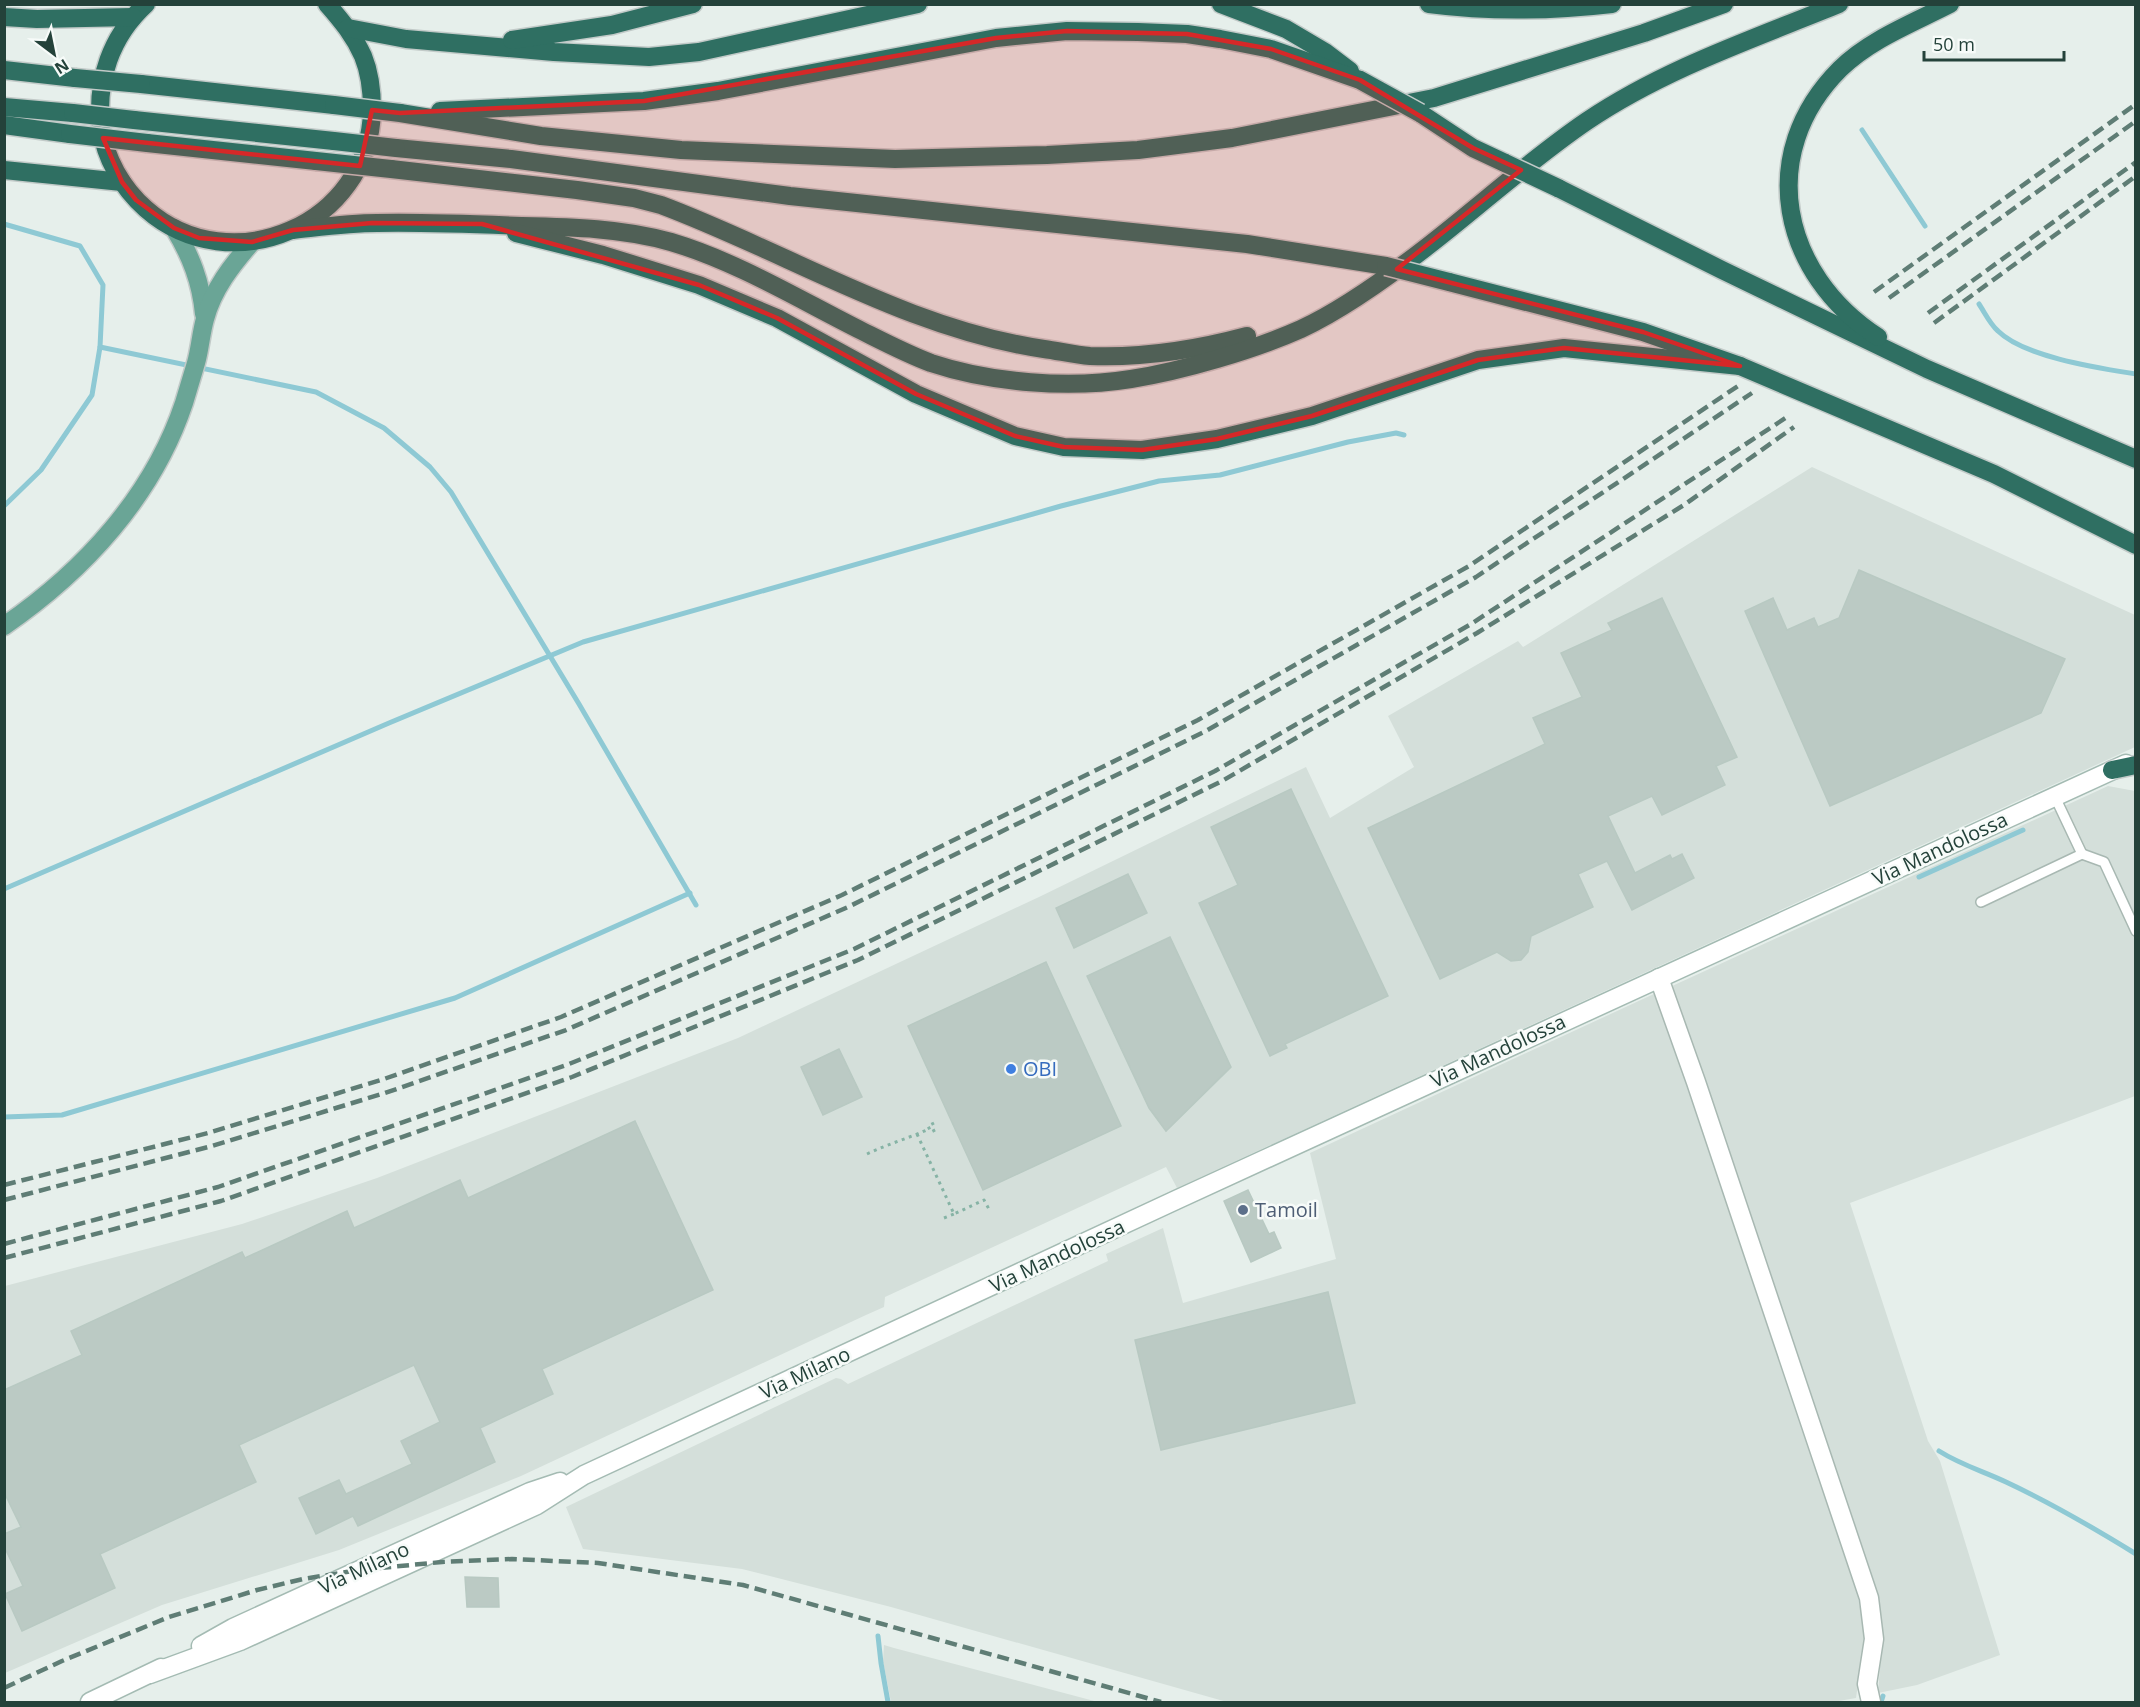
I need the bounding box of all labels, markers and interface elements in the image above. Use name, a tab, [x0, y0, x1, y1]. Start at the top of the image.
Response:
north arrow	[24, 24, 84, 84]
scale bar	[1924, 24, 2064, 62]
text: 50 m	[1933, 32, 1975, 56]
text: N	[51, 54, 73, 79]
street label: Via Mandolossa	[1868, 805, 2012, 892]
street label: Via Mandolossa	[1426, 1007, 1570, 1094]
place label: OBI	[1023, 1055, 1057, 1082]
marker: OBI	[1004, 1062, 1018, 1076]
place label: Tamoil	[1255, 1196, 1318, 1223]
marker: Tamoil	[1236, 1203, 1250, 1217]
street label: Via Mandolossa	[985, 1212, 1129, 1299]
street label: Via Milano	[755, 1340, 854, 1405]
street label: Via Milano	[314, 1535, 413, 1600]

